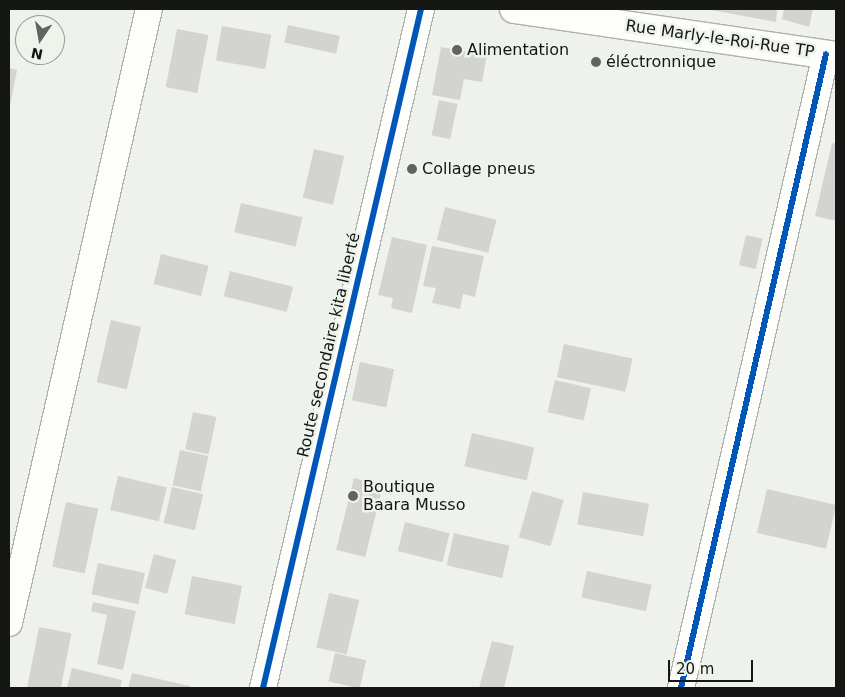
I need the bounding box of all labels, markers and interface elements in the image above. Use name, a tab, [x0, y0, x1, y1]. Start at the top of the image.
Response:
north arrow	[15, 15, 65, 65]
street label: Rue Marly-le-Roi-Rue TP	[624, 16, 816, 62]
place label: Alimentation	[467, 40, 569, 60]
marker: Alimentation	[451, 44, 463, 56]
text: N	[30, 45, 44, 63]
place label: éléctronnique	[606, 52, 716, 72]
marker: éléctronnique	[590, 56, 602, 68]
place label: Collage pneus	[422, 159, 535, 179]
marker: Collage pneus	[406, 163, 418, 175]
street label: Route secondaire kita liberté	[294, 231, 364, 459]
place label: Boutique Baara Musso	[363, 477, 465, 515]
marker: Boutique Baara Musso	[347, 490, 359, 502]
scale bar	[670, 650, 755, 682]
text: 20 m	[676, 660, 714, 678]

